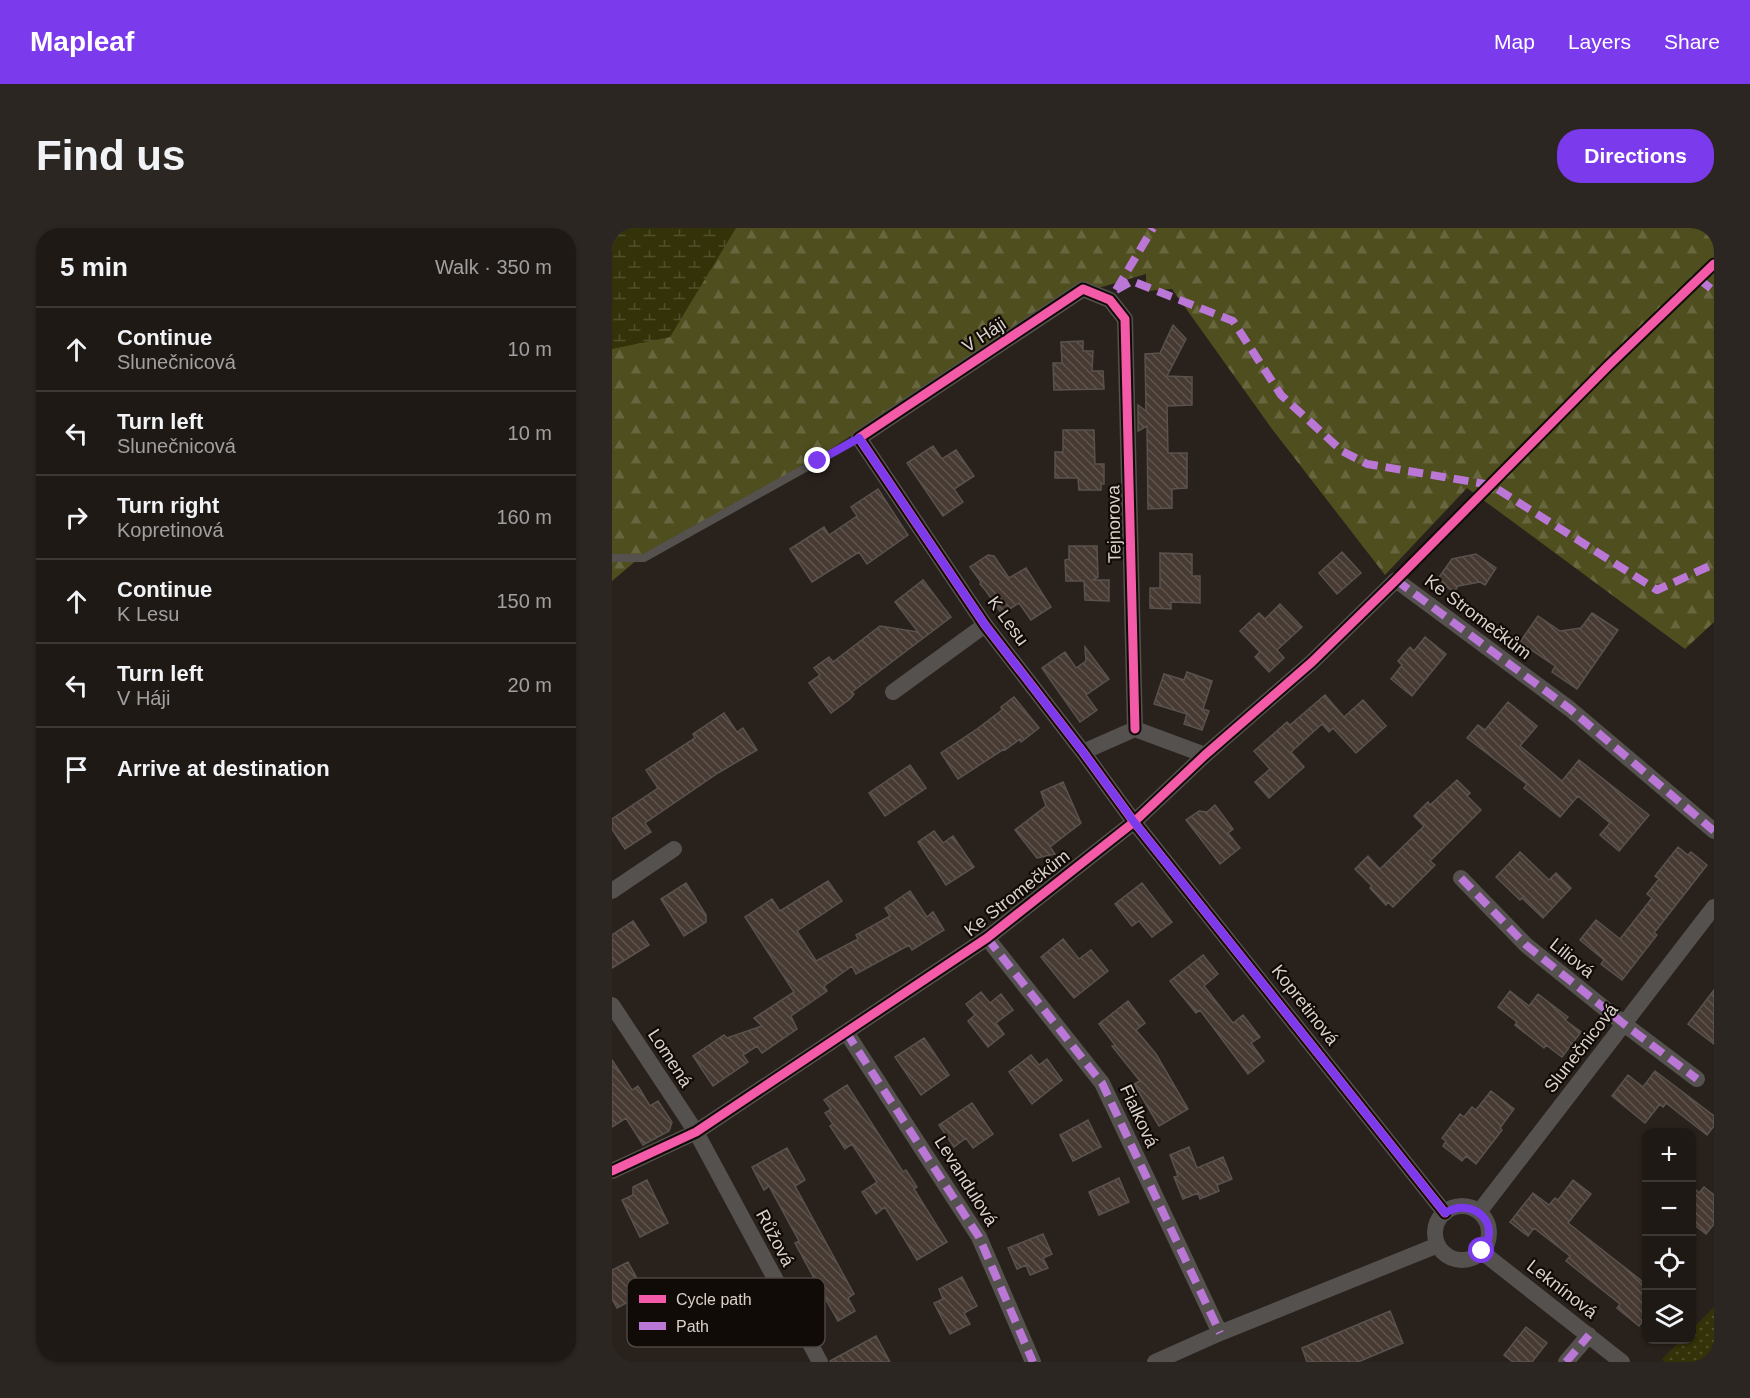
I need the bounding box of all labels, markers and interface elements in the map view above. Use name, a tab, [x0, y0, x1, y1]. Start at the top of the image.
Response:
text: Mapleaf	[30, 26, 134, 57]
text: Map	[1494, 30, 1535, 53]
text: Layers	[1568, 30, 1631, 53]
text: Share	[1664, 30, 1720, 53]
button: Directions	[1557, 129, 1714, 183]
text: Find us	[36, 132, 185, 179]
text: 5 min	[60, 252, 128, 282]
text: Walk · 350 m	[435, 256, 552, 278]
street label: V Háji	[958, 314, 1010, 356]
text: Continue	[117, 325, 212, 350]
icon: ahead	[60, 333, 93, 366]
text: 10 m	[508, 338, 552, 360]
text: Slunečnicová	[117, 351, 236, 373]
text: Turn left	[117, 409, 203, 434]
icon: left	[60, 417, 93, 450]
text: 10 m	[508, 422, 552, 444]
text: Slunečnicová	[117, 435, 236, 457]
route end	[804, 447, 830, 473]
street label: Tejnorova	[1103, 484, 1125, 563]
text: Turn right	[117, 493, 219, 518]
icon: right	[60, 501, 93, 534]
text: 160 m	[496, 506, 552, 528]
text: Kopretinová	[117, 519, 224, 541]
street label: Ke Stromečkům	[1421, 570, 1535, 664]
text: Continue	[117, 577, 212, 602]
icon: ahead	[60, 585, 93, 618]
text: 150 m	[496, 590, 552, 612]
street label: K Lesu	[983, 592, 1033, 650]
text: K Lesu	[117, 603, 179, 625]
text: Turn left	[117, 661, 203, 686]
icon: left	[60, 669, 93, 702]
text: 20 m	[508, 674, 552, 696]
text: V Háji	[117, 687, 170, 709]
icon: arrive	[60, 753, 93, 786]
text: Arrive at destination	[117, 756, 330, 781]
street label: Ke Stromečkům	[960, 846, 1074, 940]
street label: Liliová	[1546, 934, 1599, 982]
street label: Kopretinová	[1268, 961, 1343, 1050]
street label: Slunečnicová	[1540, 999, 1622, 1096]
street label: Lomená	[644, 1025, 697, 1092]
street label: Fialková	[1116, 1081, 1163, 1151]
map controls	[1642, 1128, 1696, 1344]
button: +	[1642, 1128, 1696, 1182]
street label: Levandulová	[930, 1132, 1002, 1230]
button: −	[1642, 1182, 1696, 1236]
street label: Růžová	[752, 1206, 799, 1271]
button: locate	[1642, 1236, 1696, 1290]
route start	[1468, 1237, 1494, 1263]
street label: Leknínová	[1523, 1256, 1602, 1323]
legend	[627, 1278, 825, 1347]
button: layers	[1642, 1290, 1696, 1344]
text: Cycle path	[676, 1291, 752, 1308]
text: Path	[676, 1318, 709, 1335]

